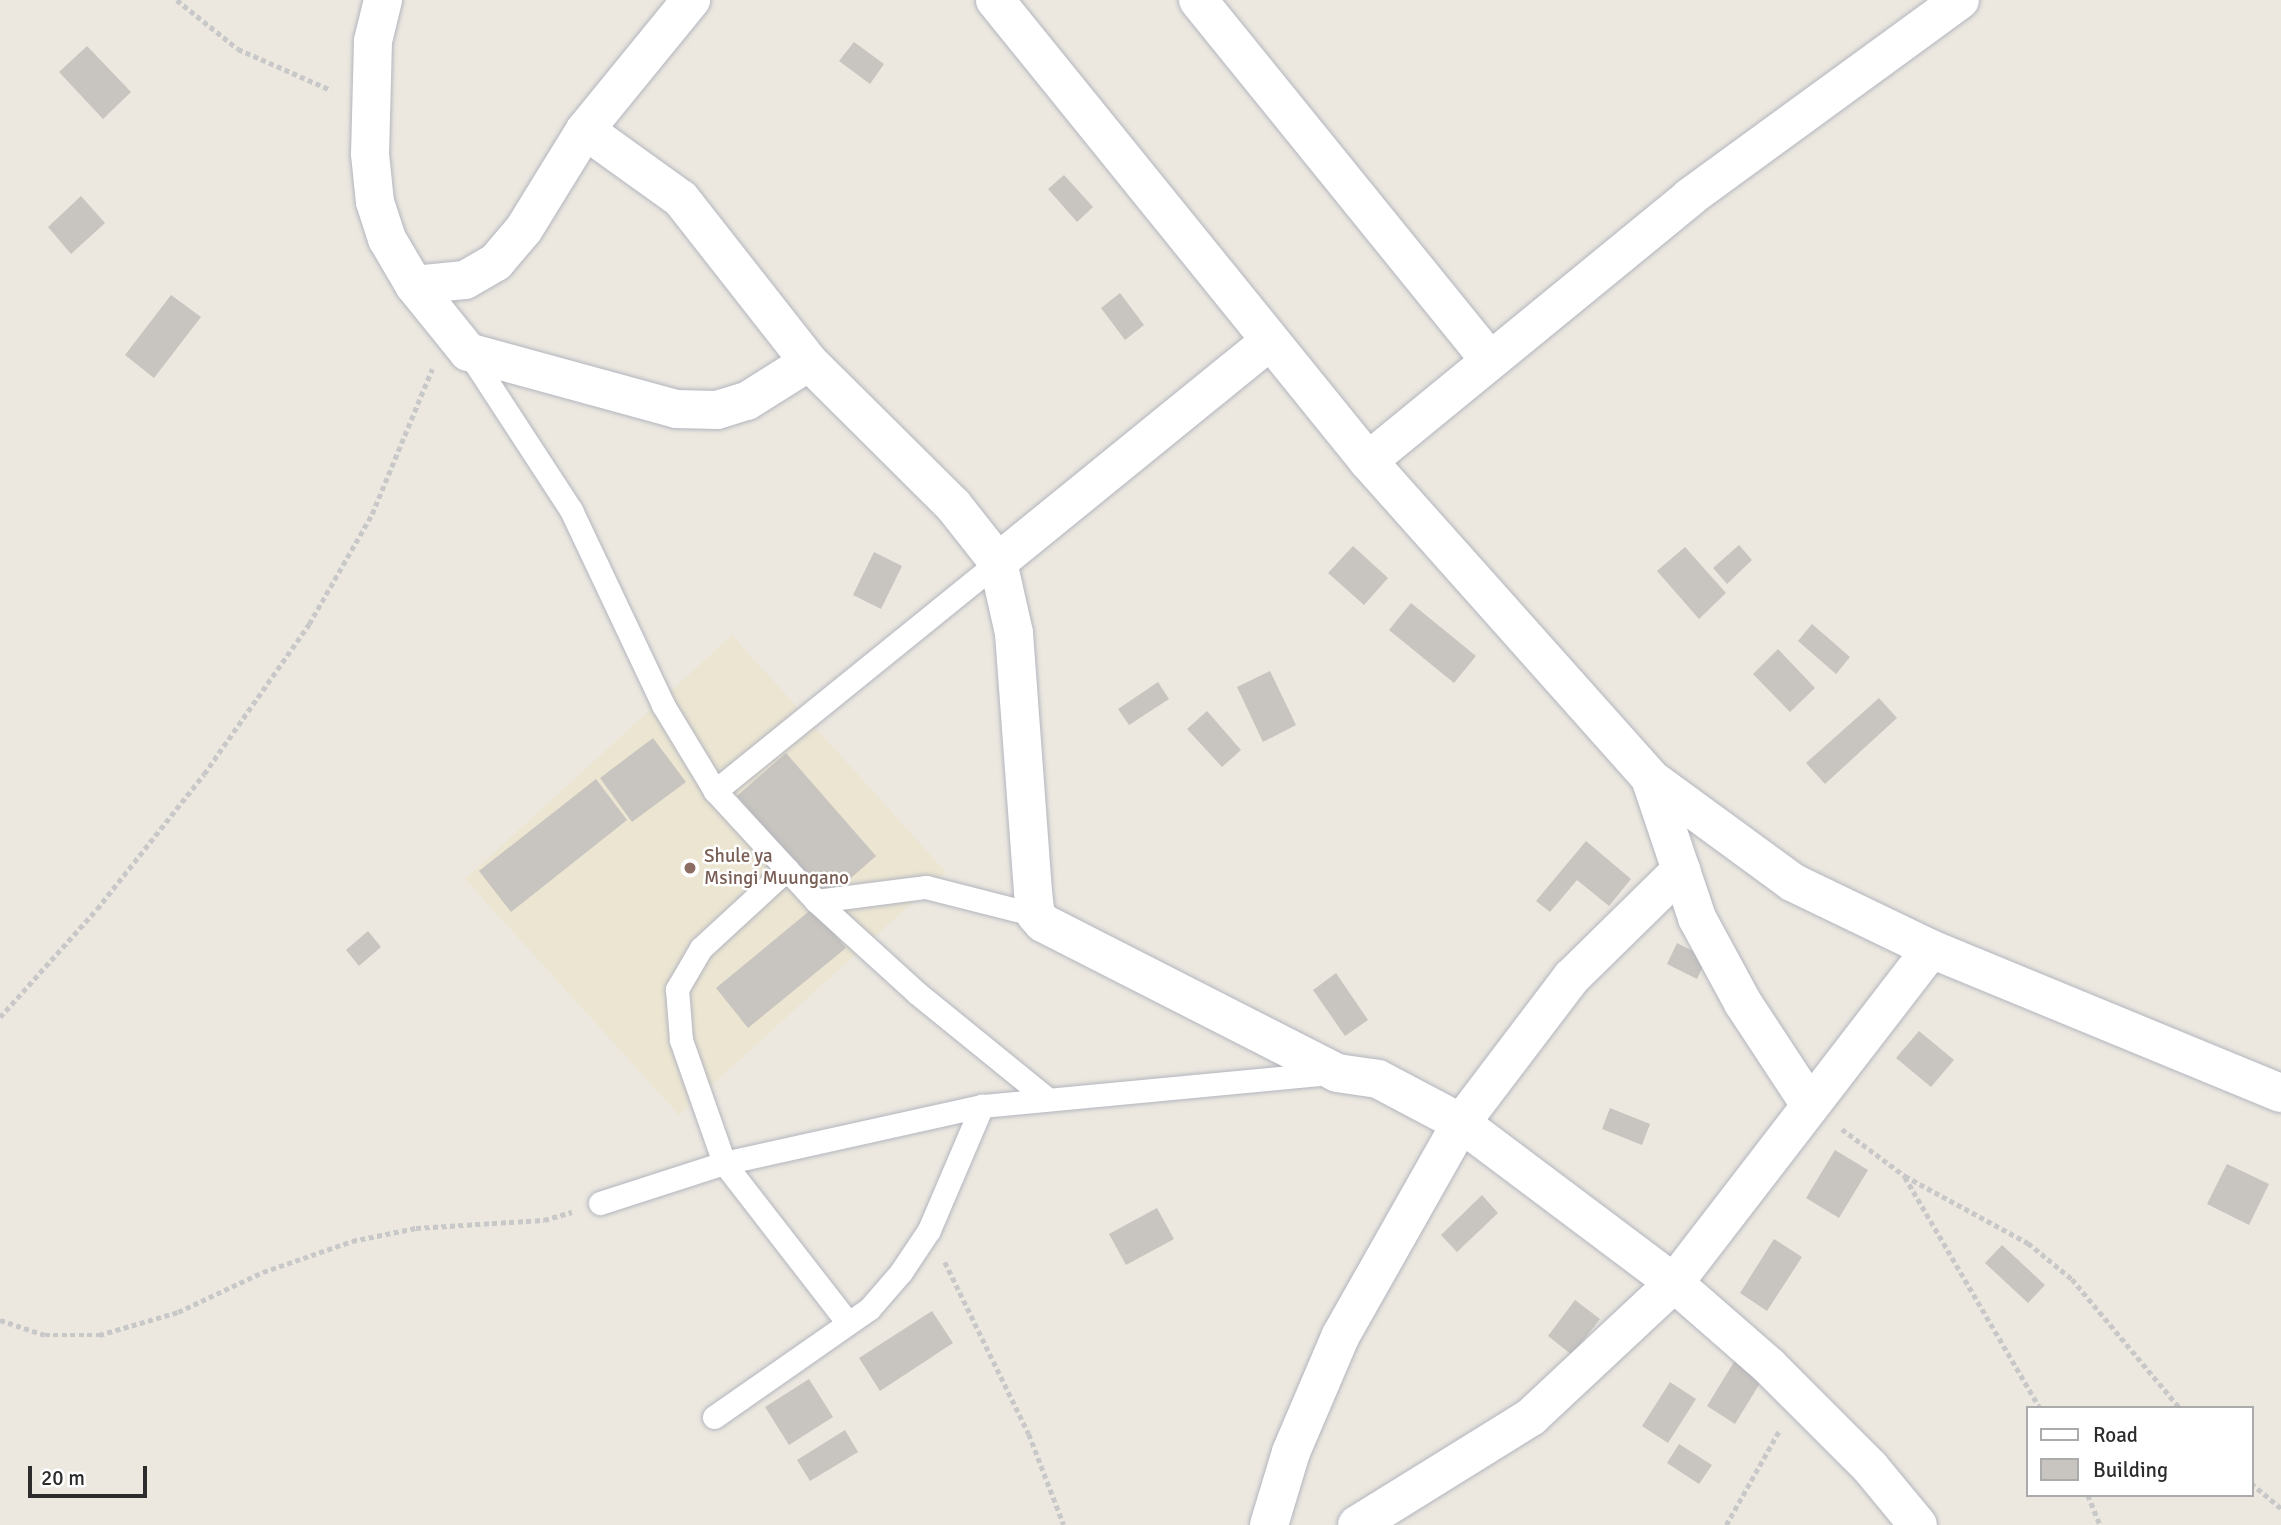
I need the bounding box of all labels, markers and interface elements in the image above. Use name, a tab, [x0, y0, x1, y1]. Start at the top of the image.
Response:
place label: Shule ya Msingi Muungano	[704, 846, 849, 890]
marker: Shule ya Msingi Muungano	[682, 860, 698, 876]
legend	[2025, 1406, 2253, 1497]
text: Road	[2093, 1422, 2138, 1448]
scale bar	[32, 1452, 150, 1496]
text: Building	[2093, 1457, 2168, 1483]
text: 20 m	[41, 1465, 85, 1491]

